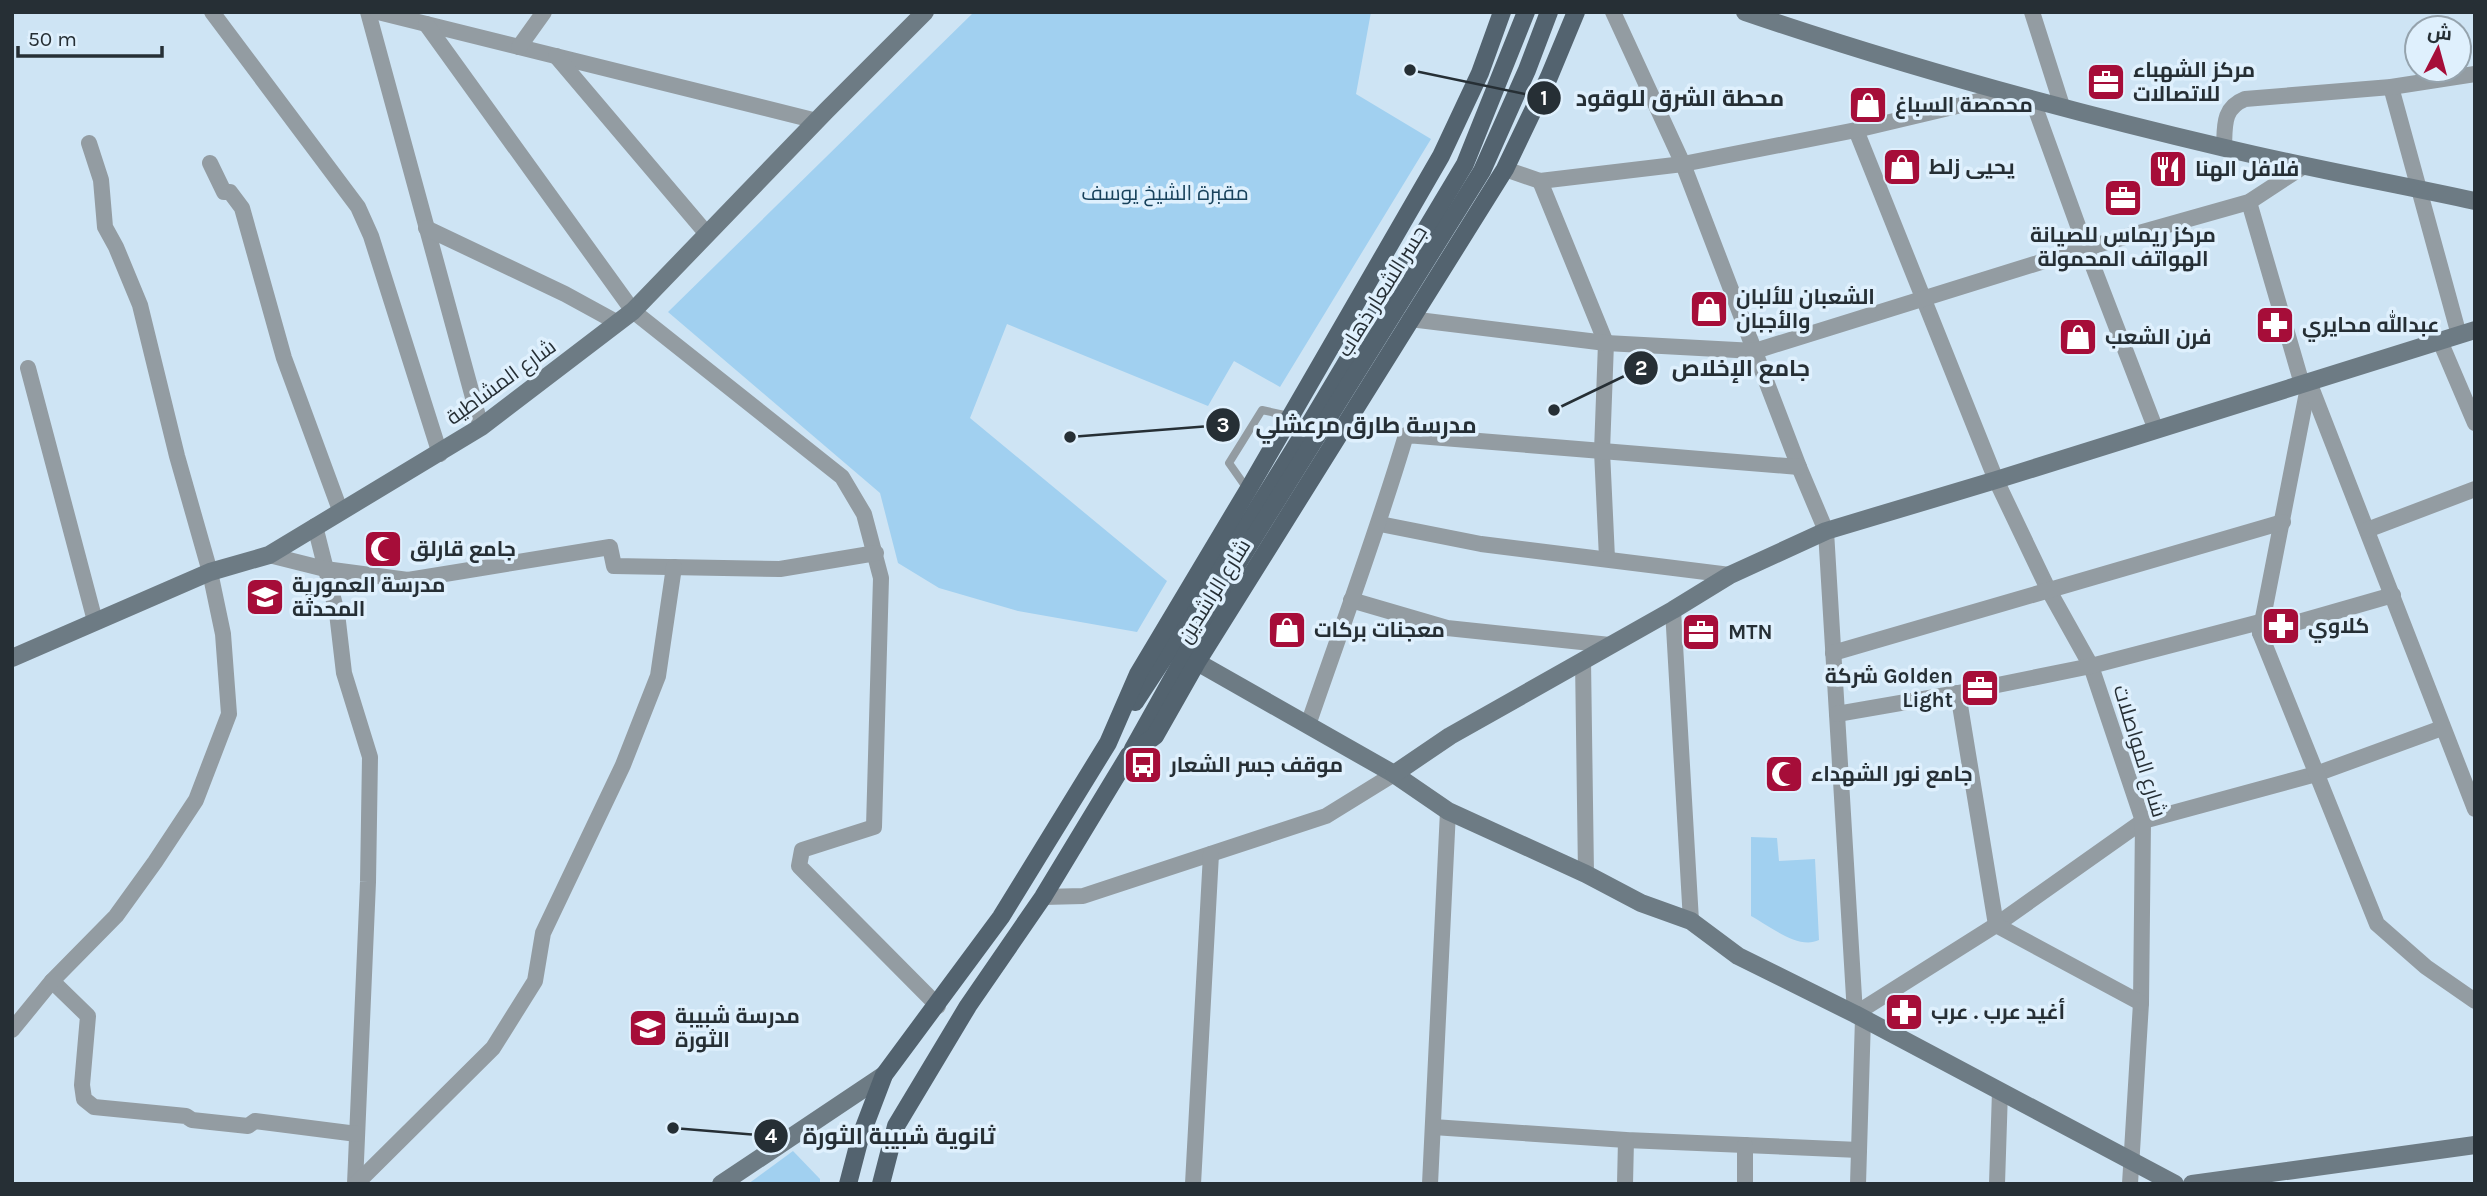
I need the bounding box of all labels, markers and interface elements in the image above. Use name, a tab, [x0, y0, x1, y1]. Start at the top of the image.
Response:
scale bar	[18, 14, 161, 58]
north arrow	[2403, 14, 2473, 84]
text: ش	[2426, 21, 2453, 45]
text: 50 m	[28, 27, 77, 51]
place label: مركز الشهباء للاتصالات	[2133, 58, 2255, 106]
office icon: مركز الشهباء للاتصالات	[2085, 61, 2127, 103]
callout: محطة الشرق للوقود	[1526, 76, 1798, 120]
shop icon: محمصة السباغ	[1847, 84, 1889, 126]
text: محطة الشرق للوقود	[1576, 85, 1784, 112]
text: 1	[1540, 86, 1548, 110]
place label: محمصة السباغ	[1895, 93, 2033, 119]
shop icon: يحيى زلط	[1881, 146, 1923, 188]
restaurant icon: فلافل الهنا	[2147, 148, 2189, 190]
place label: يحيى زلط	[1929, 155, 2015, 179]
place label: فلافل الهنا	[2195, 157, 2299, 182]
office icon: مركز ريماس للصيانة الهواتف المحمولة	[2102, 177, 2144, 219]
park label: مقبرة الشيخ يوسف	[1081, 181, 1249, 207]
street label: جسر الشعار ذهاب	[1332, 221, 1432, 361]
place label: مركز ريماس للصيانة الهواتف المحمولة	[2030, 223, 2216, 272]
place label: الشعبان للألبان والأجبان	[1736, 285, 1875, 334]
shop icon: الشعبان للألبان والأجبان	[1688, 288, 1730, 330]
pharmacy icon: عبدالله محايري	[2254, 304, 2296, 346]
place label: عبدالله محايري	[2302, 310, 2439, 342]
shop icon: فرن الشعب	[2057, 316, 2099, 358]
place label: فرن الشعب	[2105, 325, 2211, 349]
street label: شارع المشاطية	[442, 334, 562, 431]
callout: جامع الإخلاص	[1623, 346, 1825, 390]
text: جامع الإخلاص	[1672, 355, 1810, 384]
text: 2	[1635, 356, 1647, 380]
callout: مدرسة طارق مرعشلي	[1206, 403, 1490, 447]
text: مدرسة طارق مرعشلي	[1255, 412, 1477, 444]
text: 3	[1216, 413, 1230, 437]
mosque icon: جامع قارلق	[362, 528, 404, 570]
street label: شارع الراشدين	[1173, 535, 1257, 648]
place label: جامع قارلق	[410, 537, 516, 563]
place label: مدرسة العمورية المحدثة	[292, 573, 445, 621]
school or university icon: مدرسة العمورية المحدثة	[244, 576, 286, 618]
pharmacy icon: كلاوي	[2260, 605, 2302, 647]
shop icon: معجنات بركات	[1266, 609, 1308, 651]
office icon: MTN	[1680, 611, 1722, 653]
place label: كلاوي	[2308, 614, 2369, 643]
place label: معجنات بركات	[1314, 618, 1445, 642]
place label: MTN	[1728, 620, 1773, 644]
place label: شركة Golden Light	[1825, 664, 1953, 712]
office icon: شركة Golden Light	[1959, 667, 2001, 709]
street label: شارع المواصلات	[2107, 682, 2171, 821]
bus stop icon: موقف جسر الشعار	[1122, 744, 1164, 786]
place label: موقف جسر الشعار	[1169, 753, 1343, 778]
mosque icon: جامع نور الشهداء	[1763, 753, 1805, 795]
place label: جامع نور الشهداء	[1811, 762, 1973, 788]
pharmacy icon: أغيد عرب . عرب	[1883, 991, 1925, 1033]
place label: أغيد عرب . عرب	[1931, 998, 2065, 1024]
place label: مدرسة شبيبة الثورة	[675, 1004, 800, 1053]
school or university icon: مدرسة شبيبة الثورة	[627, 1007, 669, 1049]
callout: ثانوية شبيبة الثورة	[754, 1114, 1009, 1158]
text: ثانوية شبيبة الثورة	[803, 1123, 996, 1150]
text: 4	[765, 1124, 778, 1148]

